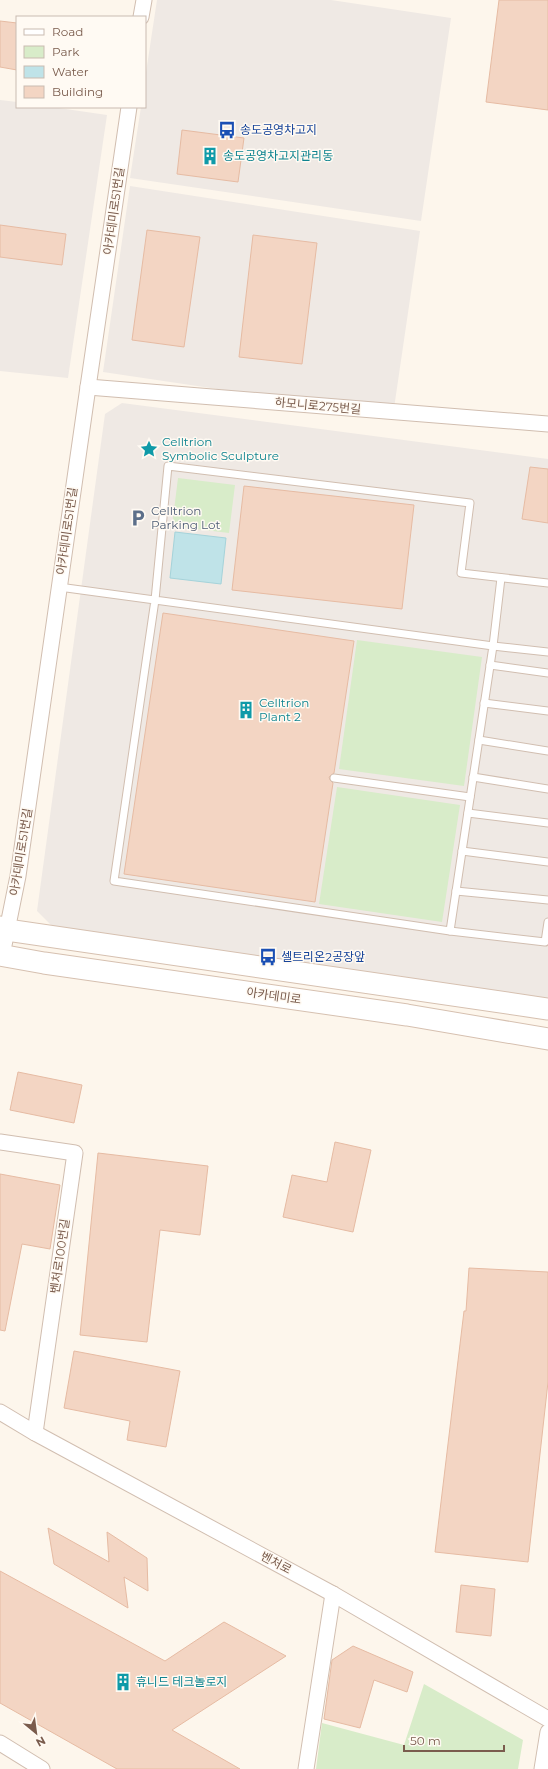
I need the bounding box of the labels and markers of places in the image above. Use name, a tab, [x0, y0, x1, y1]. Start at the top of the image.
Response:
bus stop icon: 송도공영차고지	[217, 120, 237, 140]
place label: 송도공영차고지	[240, 122, 317, 137]
building icon: 송도공영차고지관리동	[200, 146, 220, 166]
place label: 송도공영차고지관리동	[223, 148, 333, 163]
place label: Celltrion Symbolic Sculpture	[162, 434, 279, 463]
place icon: Celltrion Symbolic Sculpture	[139, 439, 159, 459]
place label: Celltrion Parking Lot	[151, 503, 221, 532]
parking icon: Celltrion Parking Lot	[128, 508, 148, 528]
place label: Celltrion Plant 2	[259, 695, 309, 724]
building icon: Celltrion Plant 2	[236, 700, 256, 720]
bus stop icon: 셀트리온2공장앞	[258, 947, 278, 967]
place label: 셀트리온2공장앞	[281, 949, 365, 964]
building icon: 휴니드 테크놀로지	[113, 1672, 133, 1692]
place label: 휴니드 테크놀로지	[136, 1674, 227, 1689]

